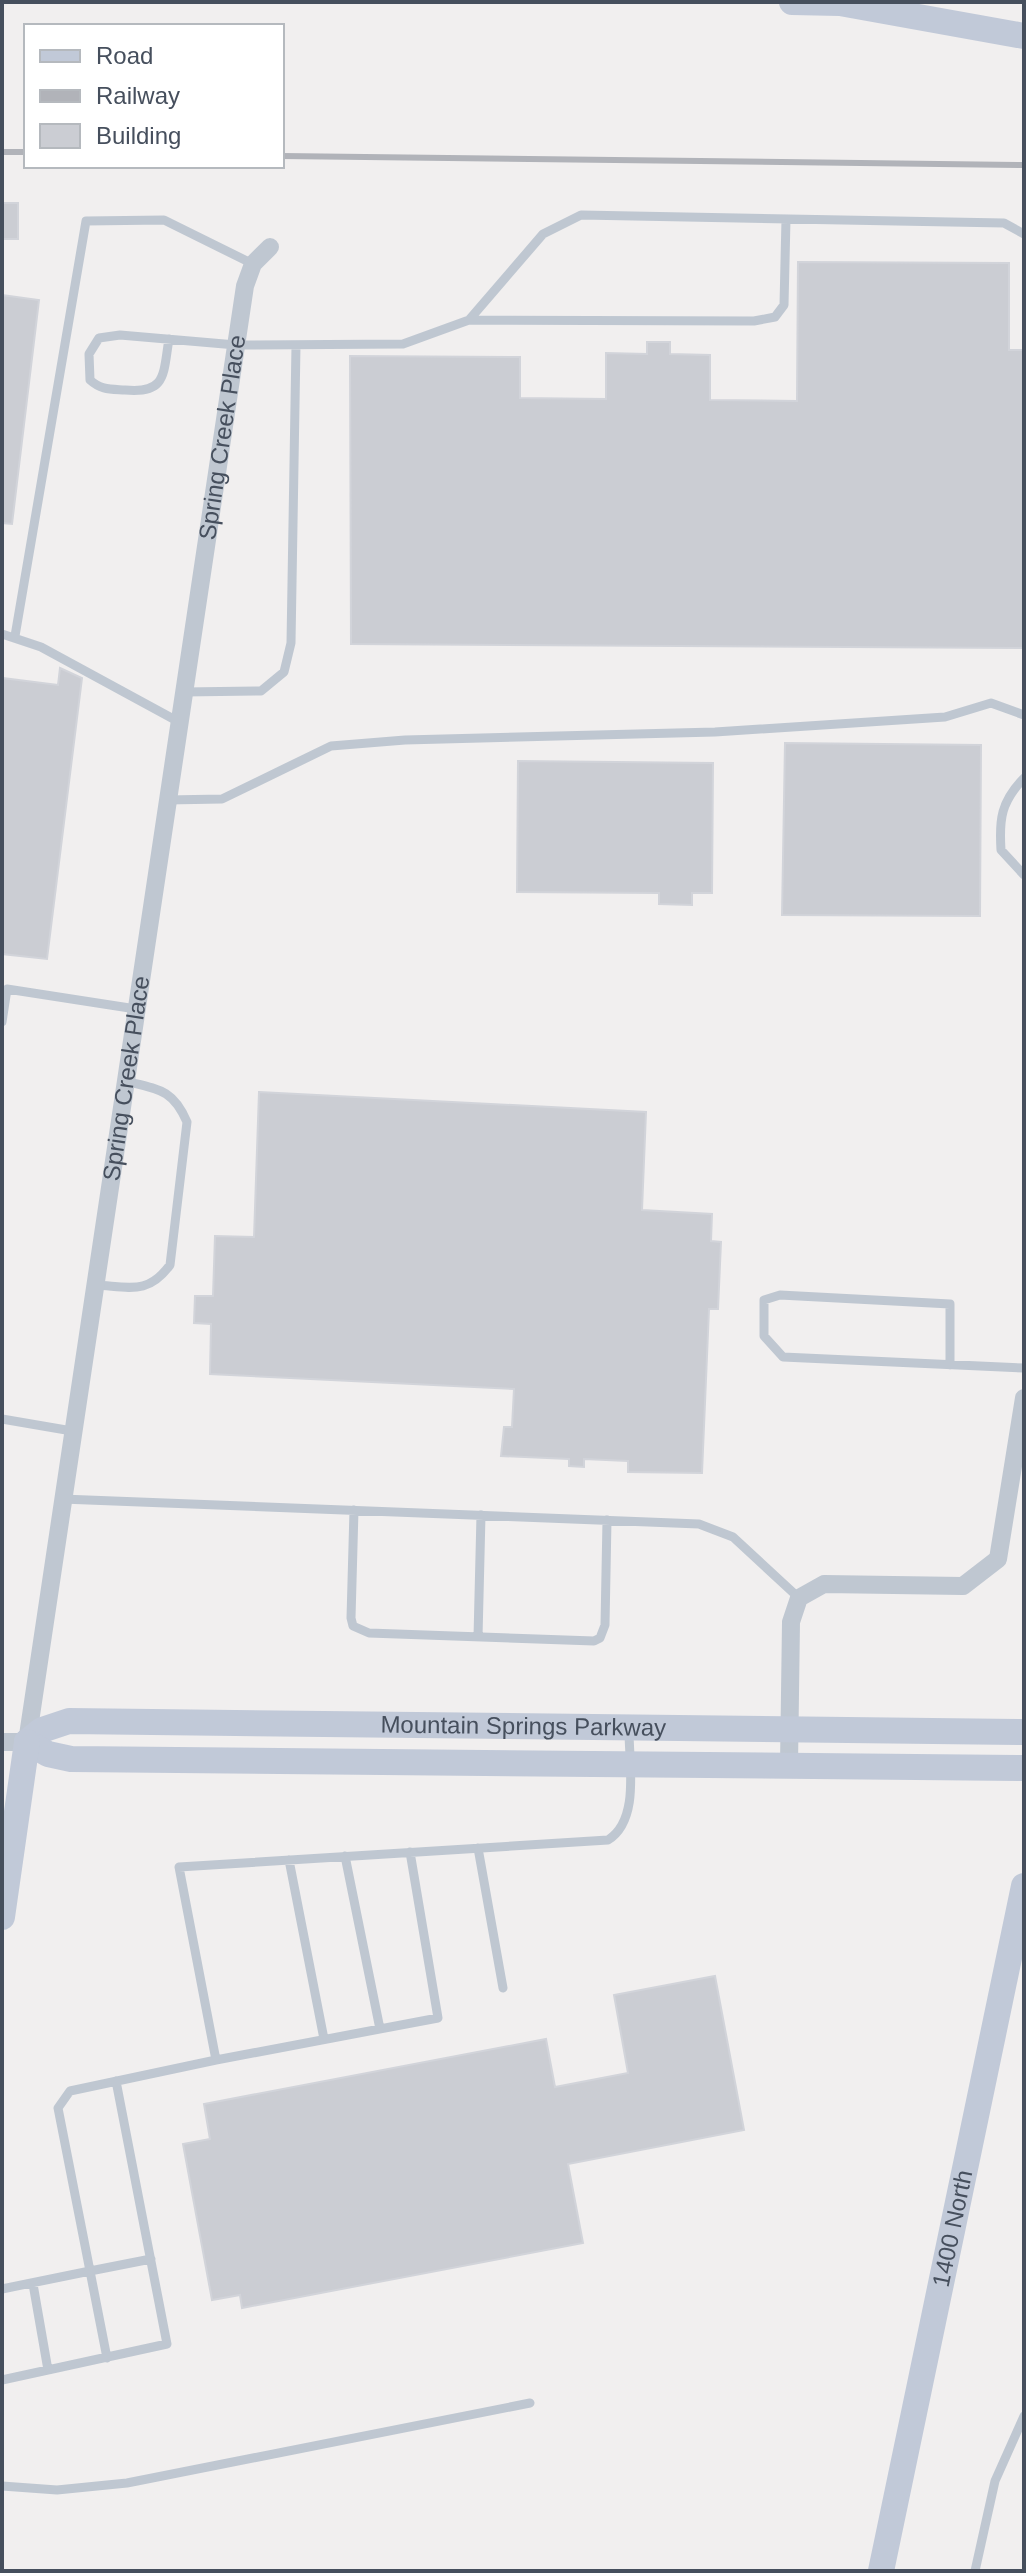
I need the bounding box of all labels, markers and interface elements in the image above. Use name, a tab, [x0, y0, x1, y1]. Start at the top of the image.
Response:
legend	[24, 24, 284, 168]
text: Road	[96, 42, 153, 69]
text: Railway	[96, 82, 180, 109]
text: Building	[96, 122, 181, 149]
street label: Spring Creek Place	[193, 333, 250, 542]
street label: Spring Creek Place	[97, 974, 155, 1183]
street label: Mountain Springs Parkway	[380, 1711, 666, 1741]
street label: 1400 North	[927, 2167, 977, 2289]

